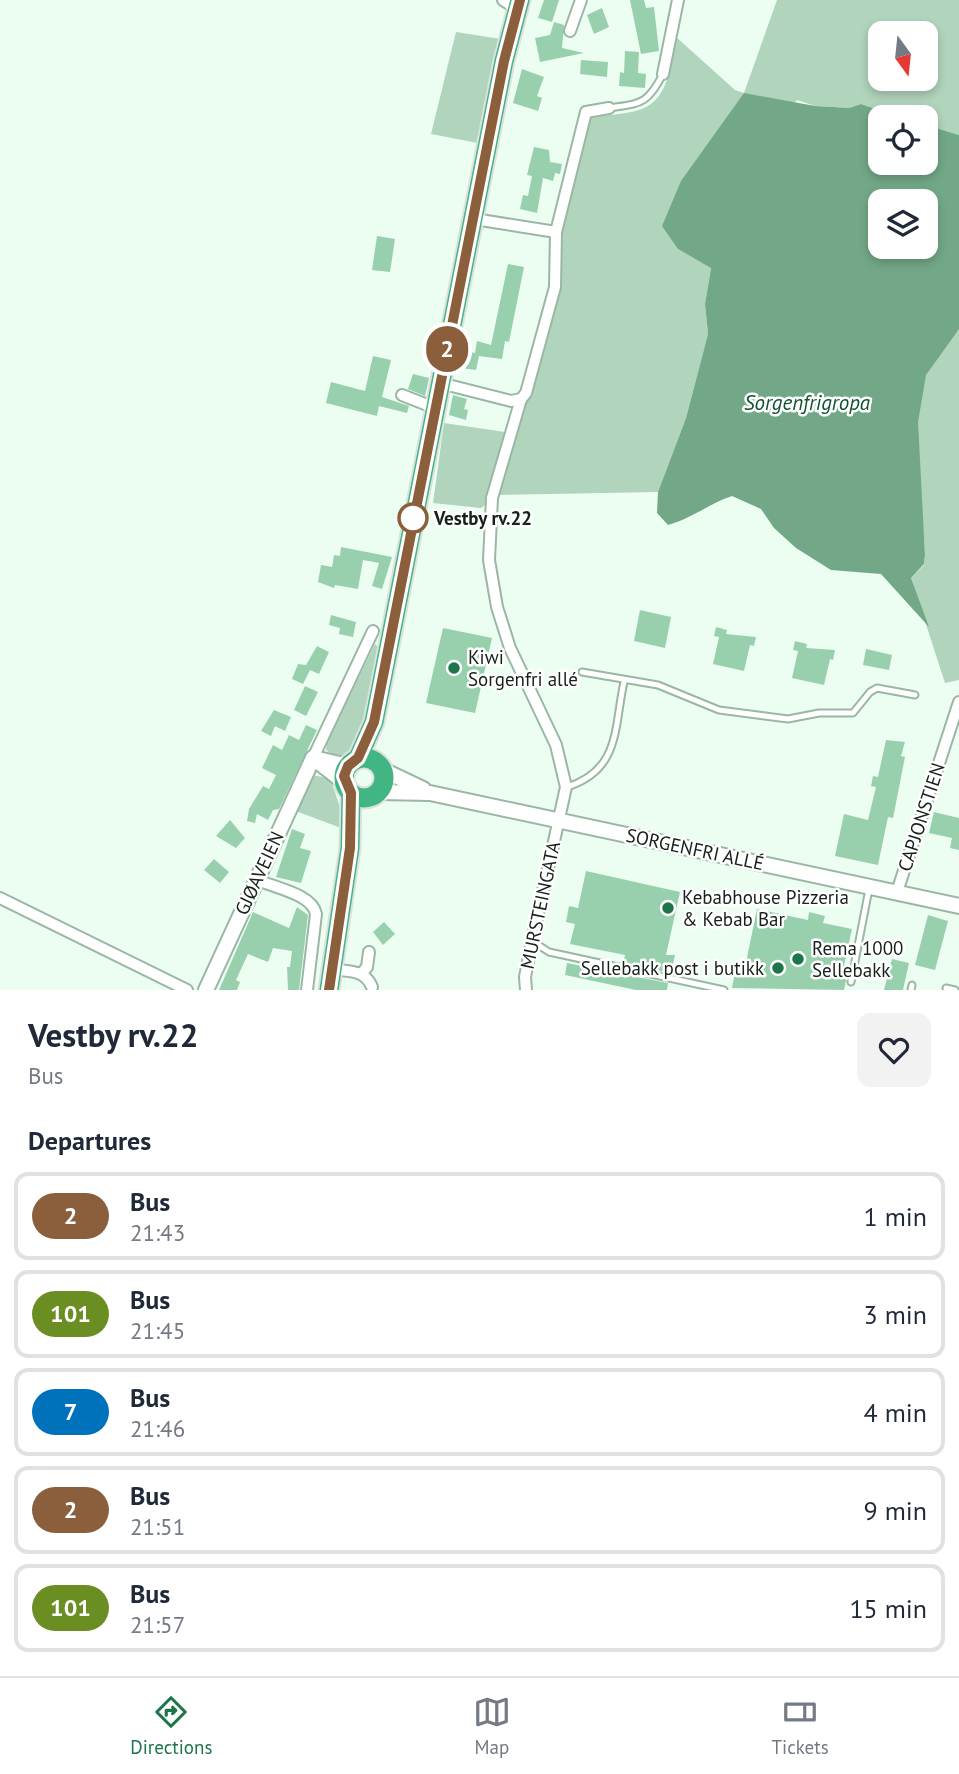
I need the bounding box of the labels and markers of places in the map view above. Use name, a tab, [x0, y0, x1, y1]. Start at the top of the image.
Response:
marker: Vestby rv.22	[398, 503, 428, 533]
place label: Vestby rv.22	[433, 506, 532, 530]
place label: Kiwi Sorgenfri allé	[468, 645, 578, 691]
marker: Kiwi Sorgenfri allé	[446, 660, 462, 676]
place label: Kebabhouse Pizzeria & Kebab Bar	[682, 885, 849, 931]
marker: Kebabhouse Pizzeria & Kebab Bar	[660, 900, 676, 916]
place label: Rema 1000 Sellebakk	[812, 936, 903, 982]
marker: Rema 1000 Sellebakk	[790, 951, 806, 967]
place label: Sellebakk post i butikk	[581, 956, 764, 980]
marker: Sellebakk post i butikk	[770, 960, 786, 976]

